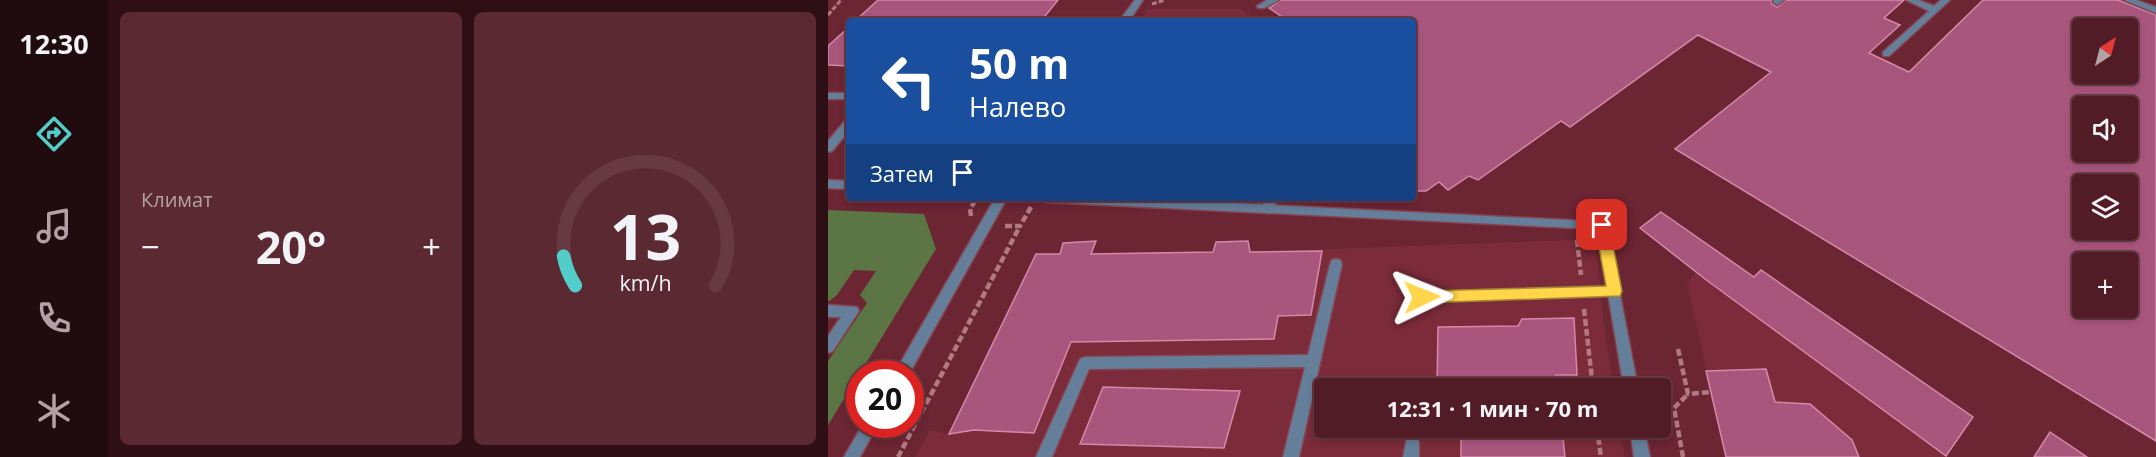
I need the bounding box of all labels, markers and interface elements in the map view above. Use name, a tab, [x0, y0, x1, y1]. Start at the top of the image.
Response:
north arrow	[2072, 18, 2138, 84]
map controls	[2072, 18, 2138, 318]
text: 12:30	[19, 25, 89, 62]
text: 50 m	[969, 34, 1069, 91]
icon: left	[870, 42, 948, 120]
text: Налево	[969, 88, 1066, 125]
button: sound	[2072, 96, 2138, 162]
icon: directions	[33, 113, 75, 155]
icon: arrive	[946, 156, 979, 189]
text: Затем	[870, 158, 934, 188]
button: layers	[2072, 174, 2138, 240]
text: Климат	[141, 186, 213, 213]
text: 13	[609, 193, 681, 278]
pin	[1576, 199, 1627, 250]
icon: music	[33, 205, 75, 247]
icon: arrive	[1585, 208, 1618, 241]
text: 20°	[256, 216, 326, 277]
text: −	[141, 224, 160, 269]
text: +	[422, 224, 441, 269]
button: +	[2072, 252, 2138, 318]
position arrow	[1390, 265, 1454, 329]
text: km/h	[619, 268, 671, 297]
icon: phone	[33, 297, 75, 339]
speed limit sign: 20	[846, 360, 924, 438]
icon: climate	[33, 390, 75, 432]
text: 12:31 · 1 мин · 70 m	[1387, 393, 1598, 423]

